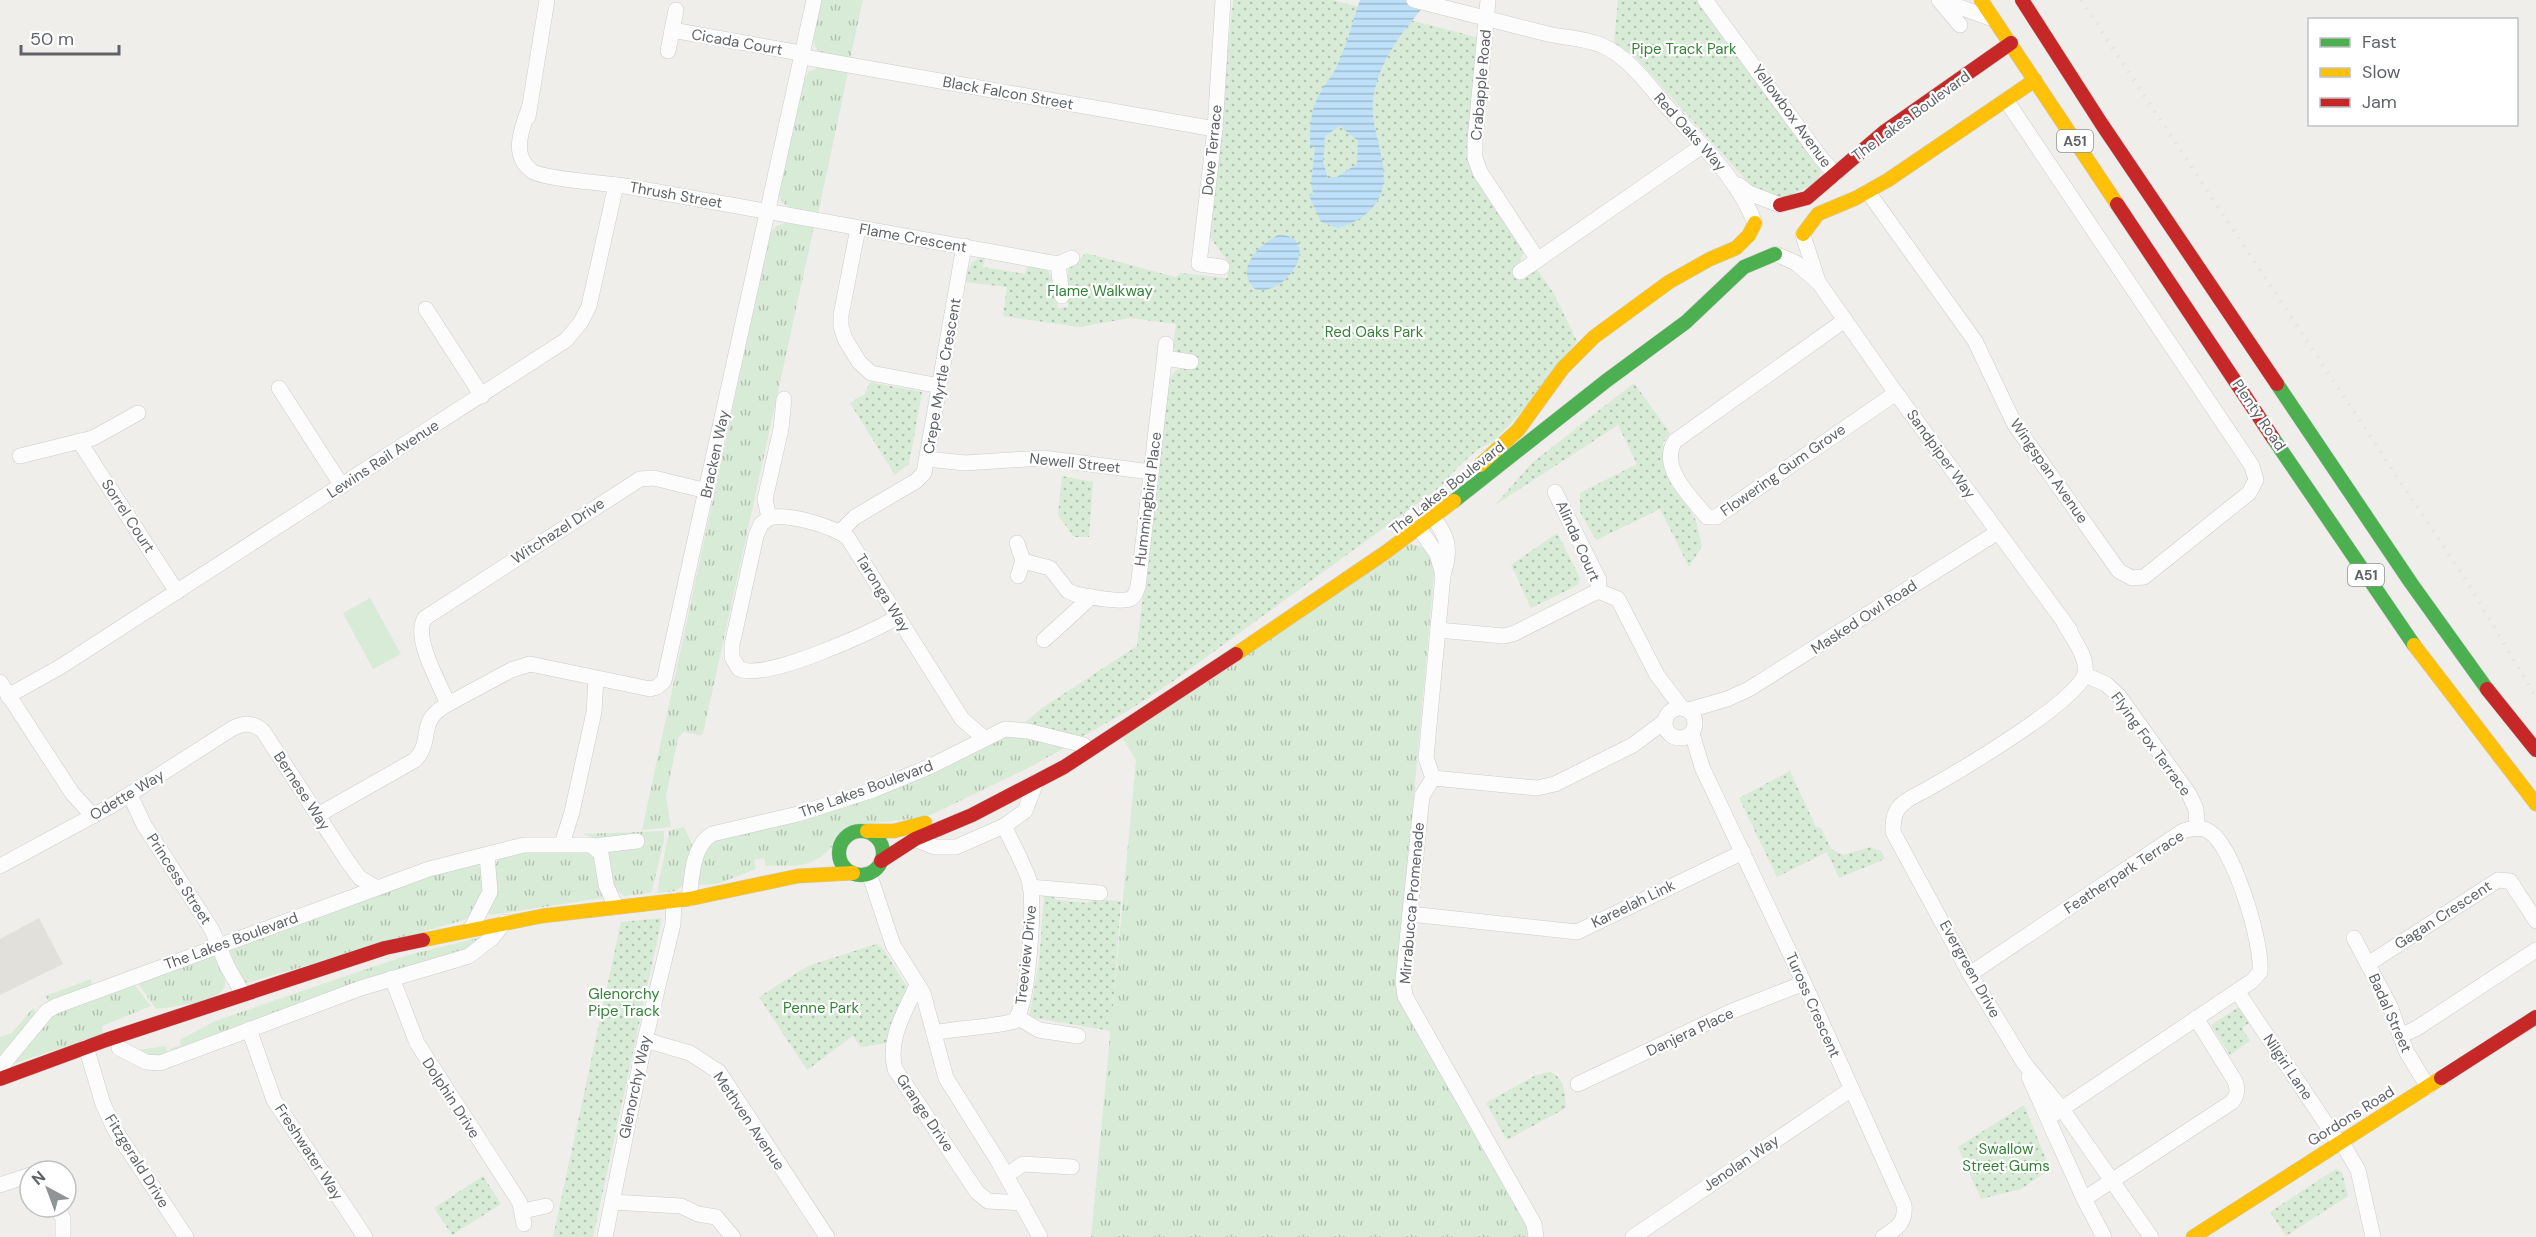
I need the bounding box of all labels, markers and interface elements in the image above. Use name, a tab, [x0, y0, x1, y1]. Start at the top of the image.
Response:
scale bar	[21, 18, 118, 56]
legend	[2308, 18, 2518, 126]
street label: Cicada Court	[690, 24, 784, 60]
text: 50 m	[30, 27, 74, 51]
street label: Crabapple Road	[1466, 29, 1496, 141]
text: Fast	[2362, 30, 2397, 54]
park label: Pipe Track Park	[1631, 39, 1737, 59]
street label: Yellowbox Avenue	[1748, 60, 1836, 172]
text: Slow	[2362, 60, 2401, 84]
street label: The Lakes Boulevard	[1848, 66, 1974, 166]
street label: Black Falcon Street	[941, 72, 1075, 114]
street label: Red Oaks Way	[1649, 89, 1731, 176]
text: Jam	[2362, 90, 2397, 114]
street label: Dove Terrace	[1197, 104, 1227, 196]
road number: A51	[2057, 130, 2093, 152]
street label: Thrush Street	[628, 177, 724, 213]
street label: Flame Crescent	[858, 219, 969, 257]
park label: Flame Walkway	[1047, 281, 1154, 301]
street label: Crepe Myrtle Crescent	[918, 296, 966, 456]
park label: Red Oaks Park	[1325, 322, 1424, 342]
street label: Plenty Road	[2228, 375, 2290, 455]
street label: Sandpiper Way	[1902, 405, 1980, 503]
street label: Bracken Way	[696, 407, 734, 500]
street label: Lewins Rail Avenue	[323, 415, 443, 503]
street label: Wingspan Avenue	[2005, 415, 2093, 527]
street label: Flowering Gum Grove	[1717, 419, 1849, 521]
street label: Hummingbird Place	[1130, 431, 1166, 567]
street label: The Lakes Boulevard	[1385, 437, 1509, 539]
street label: Newell Street	[1028, 448, 1122, 478]
street label: Sorrel Court	[97, 475, 159, 557]
street label: Witchazel Drive	[508, 493, 608, 569]
street label: Alinda Court	[1551, 497, 1605, 585]
street label: Taronga Way	[851, 550, 915, 637]
road number: A51	[2348, 564, 2384, 586]
street label: Masked Owl Road	[1807, 575, 1921, 659]
street label: Flying Fox Terrace	[2106, 688, 2196, 800]
street label: Bernese Way	[269, 748, 335, 835]
street label: The Lakes Boulevard	[796, 755, 936, 823]
street label: Odette Way	[86, 765, 168, 825]
street label: Mirrabucca Promenade	[1395, 821, 1429, 985]
street label: Featherpark Terrace	[2060, 826, 2188, 918]
street label: Princess Street	[142, 829, 216, 929]
street label: Kareelah Link	[1588, 875, 1679, 933]
street label: Gagan Crescent	[2390, 876, 2496, 954]
street label: Treeview Drive	[1011, 904, 1041, 1006]
street label: The Lakes Boulevard	[161, 907, 301, 975]
street label: Evergreen Drive	[1935, 917, 2005, 1021]
street label: Tuross Crescent	[1781, 949, 1845, 1061]
street label: Badal Street	[2364, 970, 2416, 1056]
park label: Glenorchy Pipe Track	[588, 984, 660, 1021]
park label: Penne Park	[783, 998, 860, 1018]
street label: Danjera Place	[1643, 1003, 1737, 1061]
street label: Nilgiri Lane	[2259, 1030, 2317, 1104]
street label: Glenorchy Way	[614, 1033, 656, 1141]
street label: Dolphin Drive	[417, 1054, 485, 1142]
street label: Methven Avenue	[709, 1068, 789, 1174]
street label: Grange Drive	[892, 1070, 958, 1156]
street label: Gordons Road	[2304, 1081, 2398, 1151]
street label: Freshwater Way	[270, 1100, 348, 1204]
street label: Fitzgerald Drive	[100, 1110, 174, 1212]
street label: Jenolan Way	[1699, 1130, 1783, 1196]
park label: Swallow Street Gums	[1962, 1139, 2050, 1176]
north arrow	[18, 1159, 78, 1219]
text: N	[27, 1166, 50, 1190]

